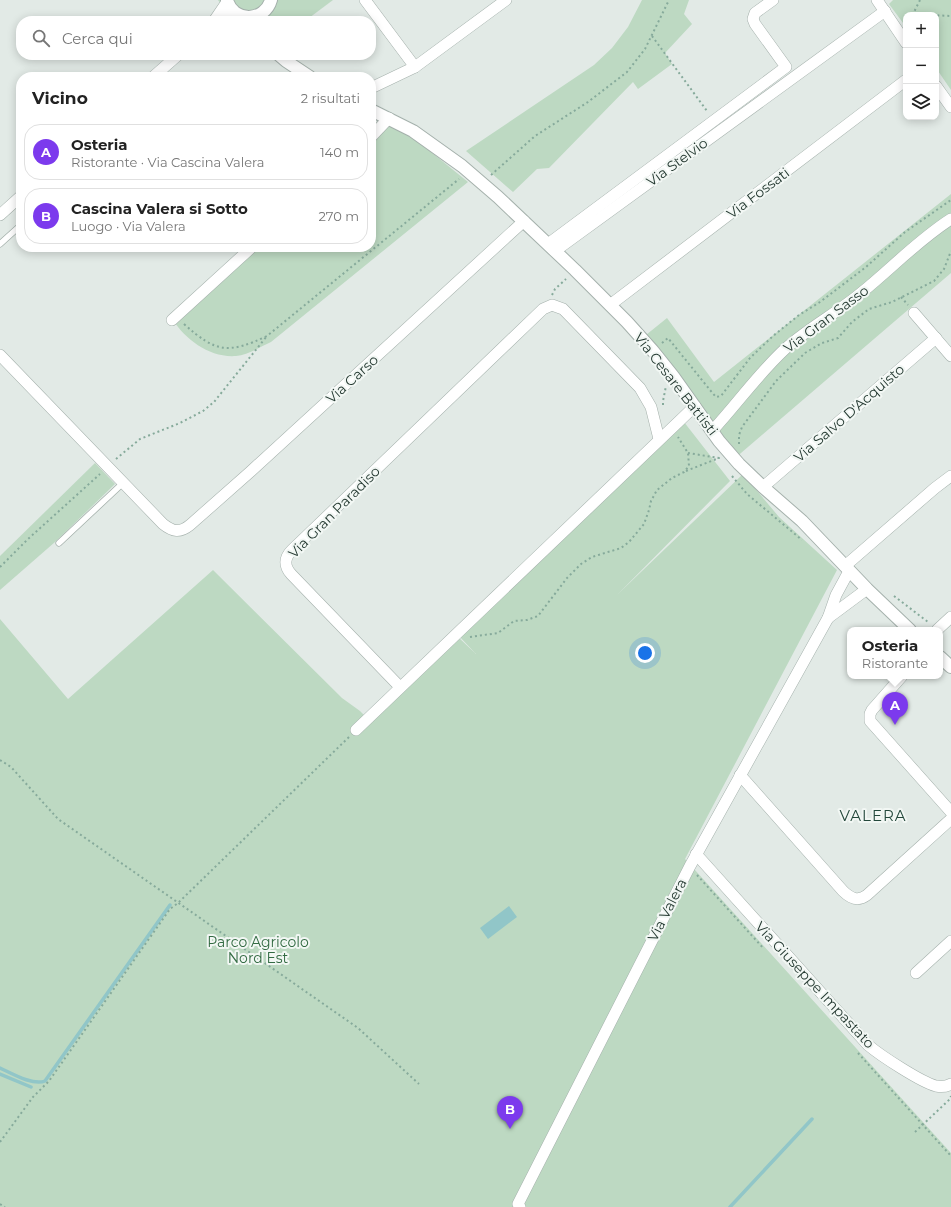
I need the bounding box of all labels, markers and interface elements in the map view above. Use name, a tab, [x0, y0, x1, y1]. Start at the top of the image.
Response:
map controls	[903, 12, 939, 120]
button: +	[903, 12, 939, 48]
search box	[16, 16, 376, 60]
icon: search	[30, 27, 52, 49]
text: Cerca qui	[62, 29, 133, 48]
button: −	[903, 48, 939, 84]
button: layers	[903, 84, 939, 120]
text: Vicino	[32, 88, 88, 108]
text: 2 risultati	[301, 90, 360, 106]
street label: Via Stelvio	[643, 134, 711, 190]
text: Osteria	[71, 135, 128, 154]
text: A	[41, 144, 51, 160]
text: 140 m	[320, 144, 359, 160]
text: Ristorante · Via Cascina Valera	[71, 154, 264, 170]
street label: Via Fossati	[723, 164, 793, 222]
text: Cascina Valera si Sotto	[71, 199, 248, 218]
text: B	[41, 208, 51, 224]
text: 270 m	[318, 208, 359, 224]
text: Luogo · Via Valera	[71, 218, 186, 234]
street label: Via Gran Sasso	[780, 281, 872, 357]
street label: Via Cesare Battisti	[630, 329, 722, 439]
street label: Via Carso	[322, 351, 382, 407]
street label: Via Salvo D'Acquisto	[790, 360, 908, 466]
street label: Via Gran Paradiso	[284, 462, 384, 562]
popup	[847, 627, 943, 679]
text: Osteria	[862, 636, 918, 655]
your location	[635, 643, 655, 663]
text: Ristorante	[862, 655, 928, 671]
pin: A	[882, 692, 908, 725]
district label: VALERA	[839, 806, 907, 825]
street label: Via Valera	[644, 876, 690, 944]
street label: Via Giuseppe Impastato	[751, 918, 879, 1052]
park label: Parco Agricolo Nord Est	[207, 933, 309, 967]
pin: B	[497, 1096, 523, 1129]

